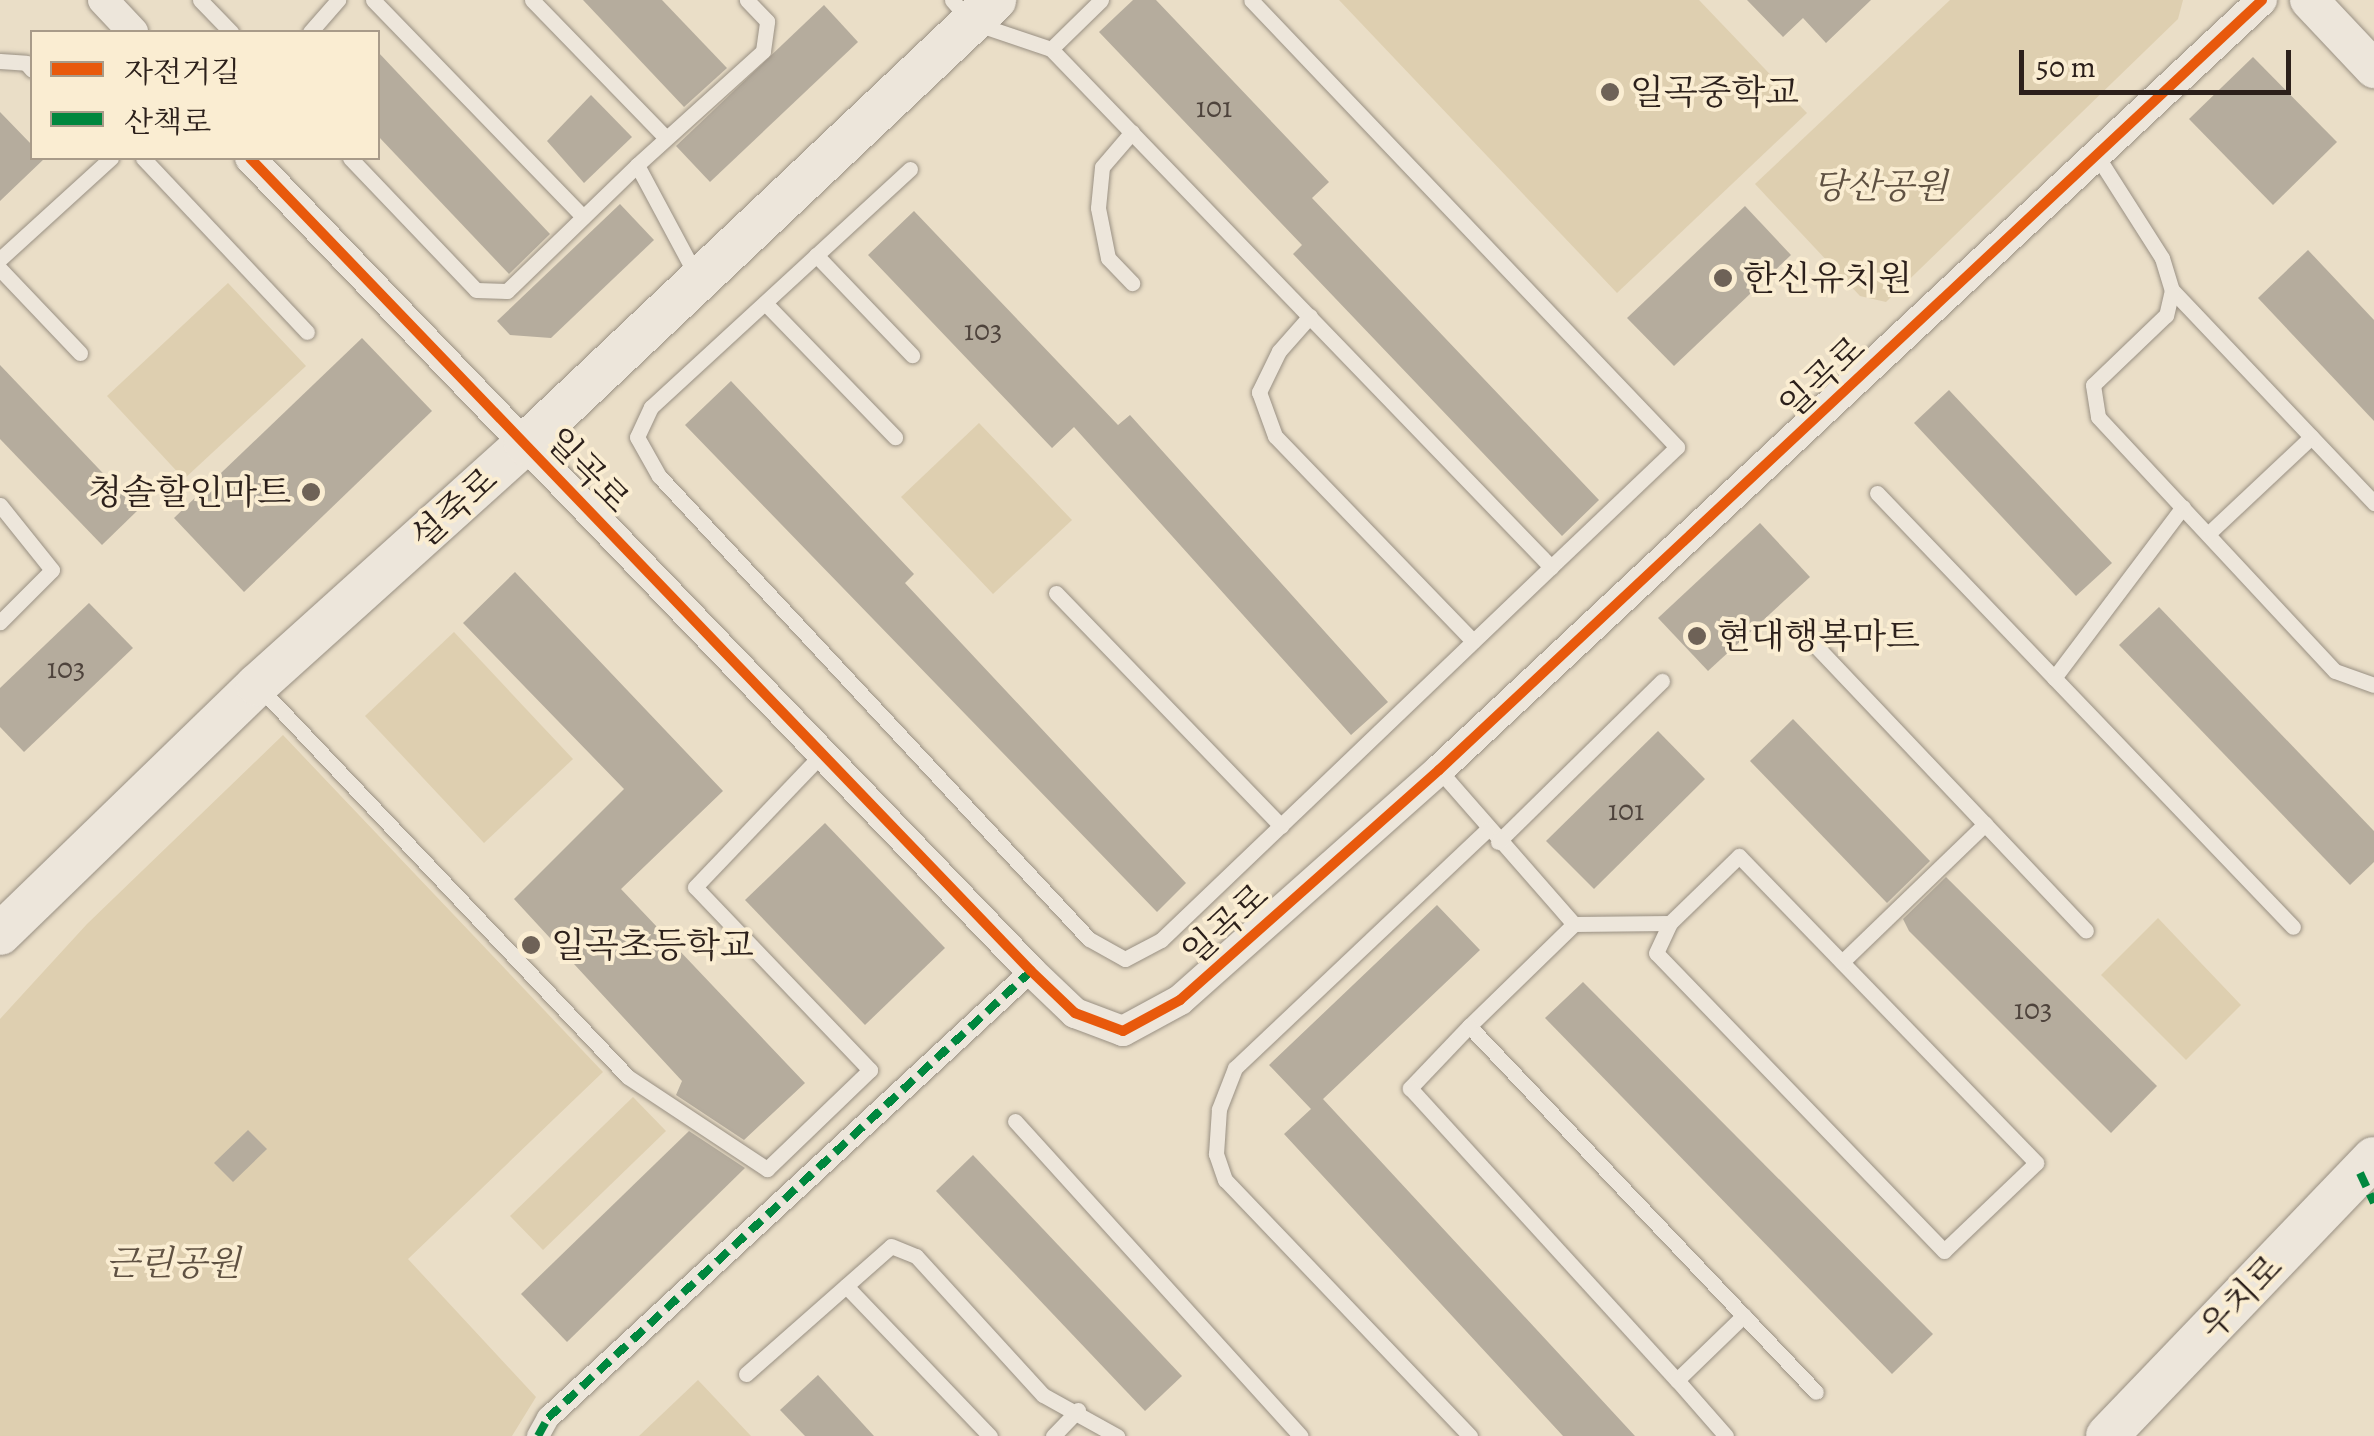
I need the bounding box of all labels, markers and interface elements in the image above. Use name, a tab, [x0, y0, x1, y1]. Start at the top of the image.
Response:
legend	[30, 30, 380, 160]
scale bar	[2024, 30, 2296, 92]
text: 50 m	[2036, 47, 2096, 87]
text: 자전거길	[124, 52, 240, 92]
place label: 일곡중학교	[1630, 71, 1799, 113]
marker: 일곡중학교	[1599, 81, 1621, 103]
house number: 101	[1196, 89, 1232, 125]
text: 산책로	[124, 102, 211, 142]
park label: 당산공원	[1812, 165, 1948, 207]
place label: 한신유치원	[1743, 257, 1912, 299]
marker: 한신유치원	[1712, 267, 1734, 289]
house number: 103	[964, 312, 1002, 348]
street label: 일곡로	[1771, 327, 1873, 427]
street label: 일곡로	[538, 419, 638, 521]
street label: 설죽로	[402, 458, 506, 558]
place label: 청솔할인마트	[88, 471, 291, 513]
marker: 청솔할인마트	[300, 481, 322, 503]
place label: 현대행복마트	[1717, 615, 1920, 657]
marker: 현대행복마트	[1686, 625, 1708, 647]
house number: 103	[47, 650, 85, 686]
house number: 101	[1608, 792, 1644, 828]
street label: 일곡로	[1173, 874, 1277, 974]
place label: 일곡초등학교	[551, 924, 754, 966]
marker: 일곡초등학교	[520, 934, 542, 956]
house number: 103	[2014, 991, 2052, 1027]
park label: 근린공원	[105, 1242, 241, 1284]
street label: 우치로	[2191, 1246, 2291, 1348]

